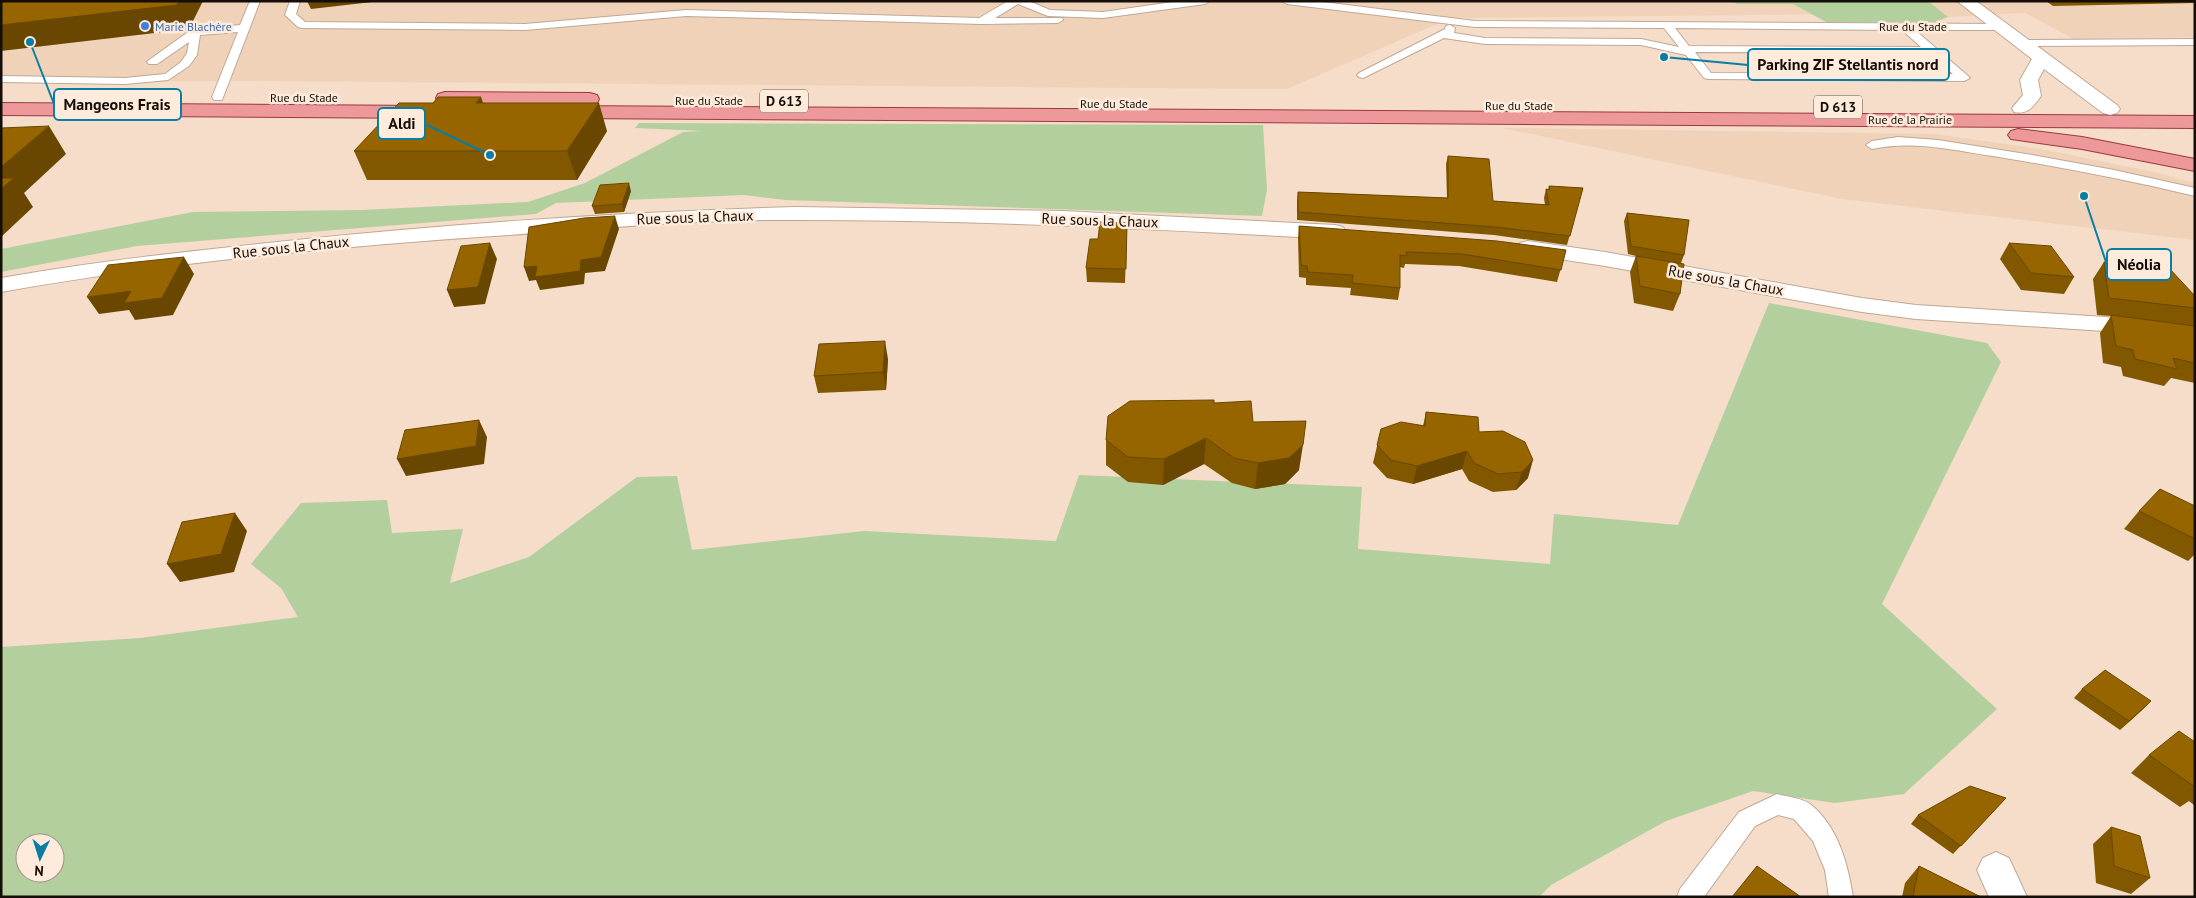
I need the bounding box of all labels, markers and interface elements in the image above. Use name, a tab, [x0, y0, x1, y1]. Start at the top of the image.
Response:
place label: Marie Blachère	[155, 19, 232, 34]
street label: Rue du Stade	[1879, 19, 1947, 34]
marker: Marie Blachère	[139, 20, 151, 32]
callout: Parking ZIF Stellantis nord	[1748, 49, 1949, 80]
text: Parking ZIF Stellantis nord	[1757, 54, 1939, 74]
callout: Mangeons Frais	[54, 89, 181, 120]
street label: Rue du Stade	[270, 90, 338, 105]
road number: D 613	[760, 90, 808, 112]
street label: Rue du Stade	[675, 93, 743, 108]
text: Mangeons Frais	[64, 94, 171, 114]
road number: D 613	[1814, 95, 1862, 118]
street label: Rue du Stade	[1080, 96, 1148, 111]
street label: Rue du Stade	[1485, 98, 1553, 113]
callout: Aldi	[378, 108, 425, 139]
street label: Rue de la Prairie	[1868, 112, 1952, 127]
text: Aldi	[388, 113, 416, 133]
street label: Rue sous la Chaux	[636, 205, 754, 229]
street label: Rue sous la Chaux	[1041, 208, 1159, 232]
street label: Rue sous la Chaux	[232, 231, 350, 263]
callout: Néolia	[2107, 249, 2171, 280]
text: Néolia	[2117, 254, 2161, 274]
street label: Rue sous la Chaux	[1667, 260, 1786, 300]
north arrow	[15, 833, 65, 883]
text: N	[34, 862, 44, 880]

